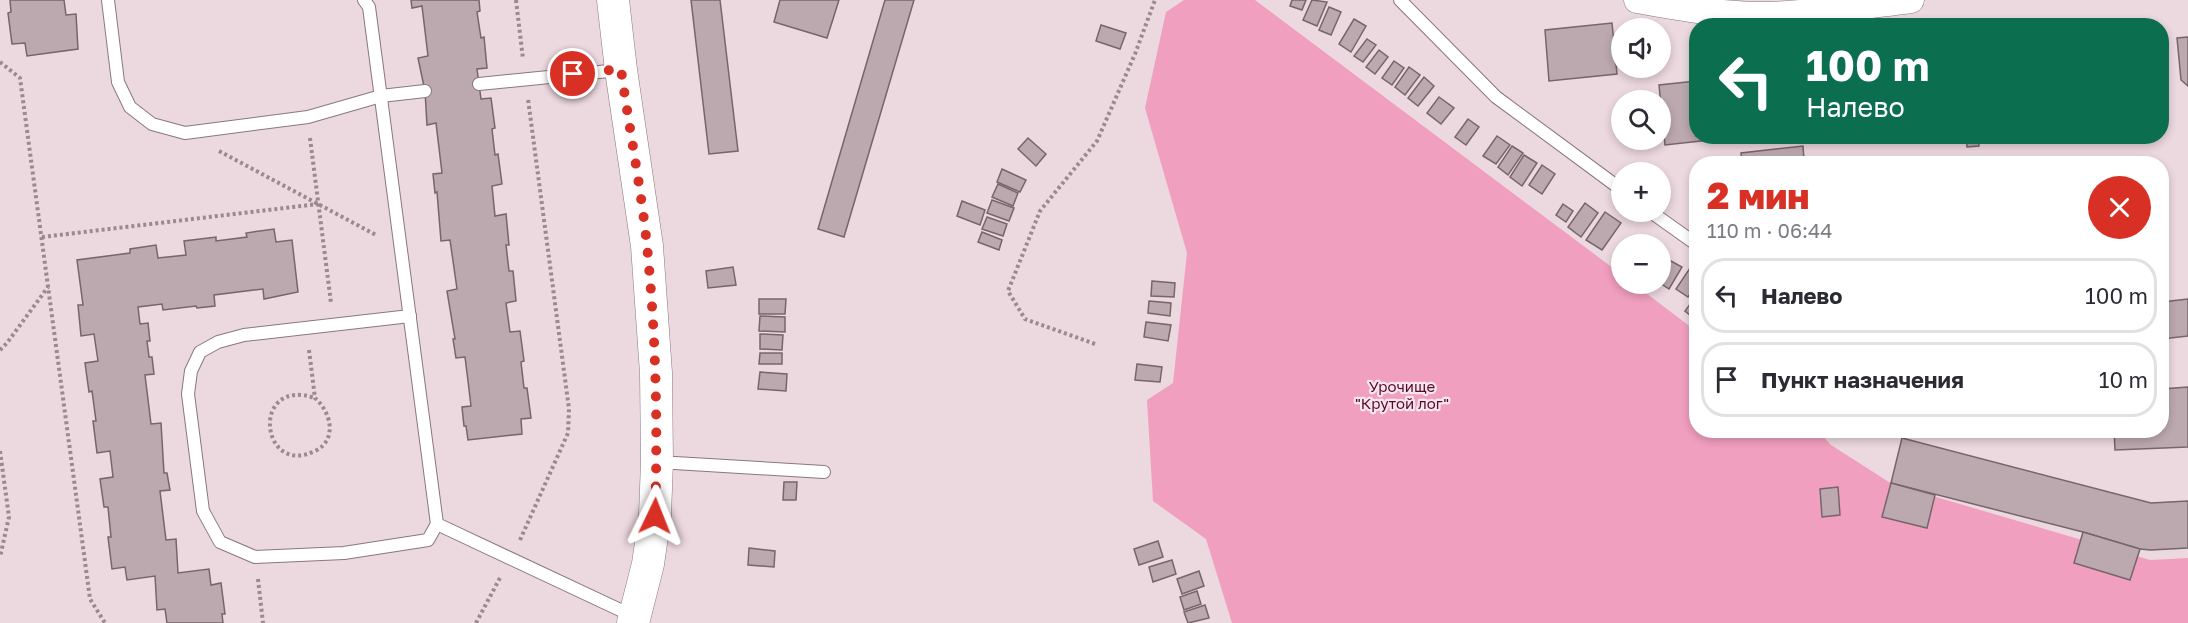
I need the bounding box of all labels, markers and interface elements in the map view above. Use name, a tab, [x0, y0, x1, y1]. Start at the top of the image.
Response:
map controls	[1611, 18, 1671, 294]
button: sound	[1611, 18, 1671, 78]
text: 100 m	[1806, 40, 1929, 90]
icon: left	[1707, 42, 1785, 120]
pin	[547, 48, 598, 99]
icon: arrive	[556, 57, 589, 90]
button: search	[1611, 90, 1671, 150]
text: Налево	[1806, 91, 1905, 123]
button: +	[1611, 162, 1671, 222]
text: 2 мин	[1707, 174, 1809, 217]
button: close	[2088, 176, 2151, 239]
text: 110 m · 06:44	[1707, 218, 1832, 242]
button: −	[1611, 234, 1671, 294]
icon: left	[1710, 279, 1743, 312]
text: Налево	[1761, 282, 1843, 309]
text: 100 m	[2085, 282, 2148, 309]
icon: arrive	[1710, 363, 1743, 396]
text: Пункт назначения	[1761, 366, 1964, 393]
text: 10 m	[2099, 366, 2148, 393]
park label: Урочище "Крутой лог"	[1355, 377, 1449, 412]
position arrow	[623, 484, 687, 548]

